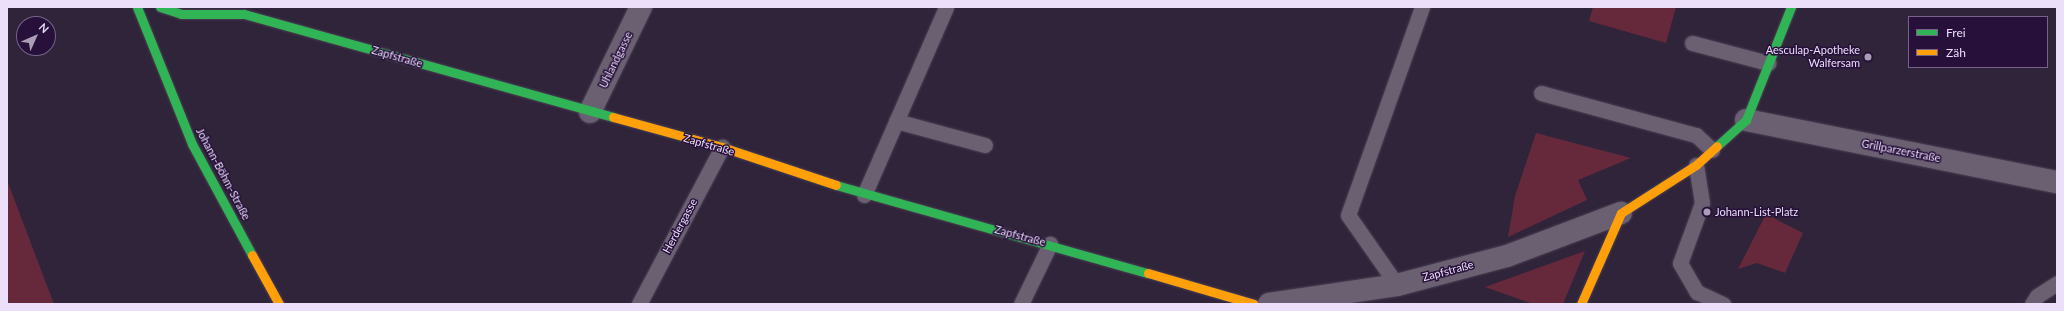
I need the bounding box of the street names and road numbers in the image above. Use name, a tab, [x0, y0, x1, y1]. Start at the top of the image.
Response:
street label: Uhlandgasse	[597, 30, 635, 90]
street label: Zapfstraße	[370, 43, 424, 71]
street label: Johann-Böhm-Straße	[193, 126, 253, 222]
street label: Zapfstraße	[682, 131, 736, 159]
street label: Grillparzerstraße	[1860, 137, 1942, 165]
street label: Herdergasse	[660, 196, 700, 256]
street label: Zapfstraße	[993, 223, 1047, 249]
street label: Zapfstraße	[1421, 258, 1475, 284]

